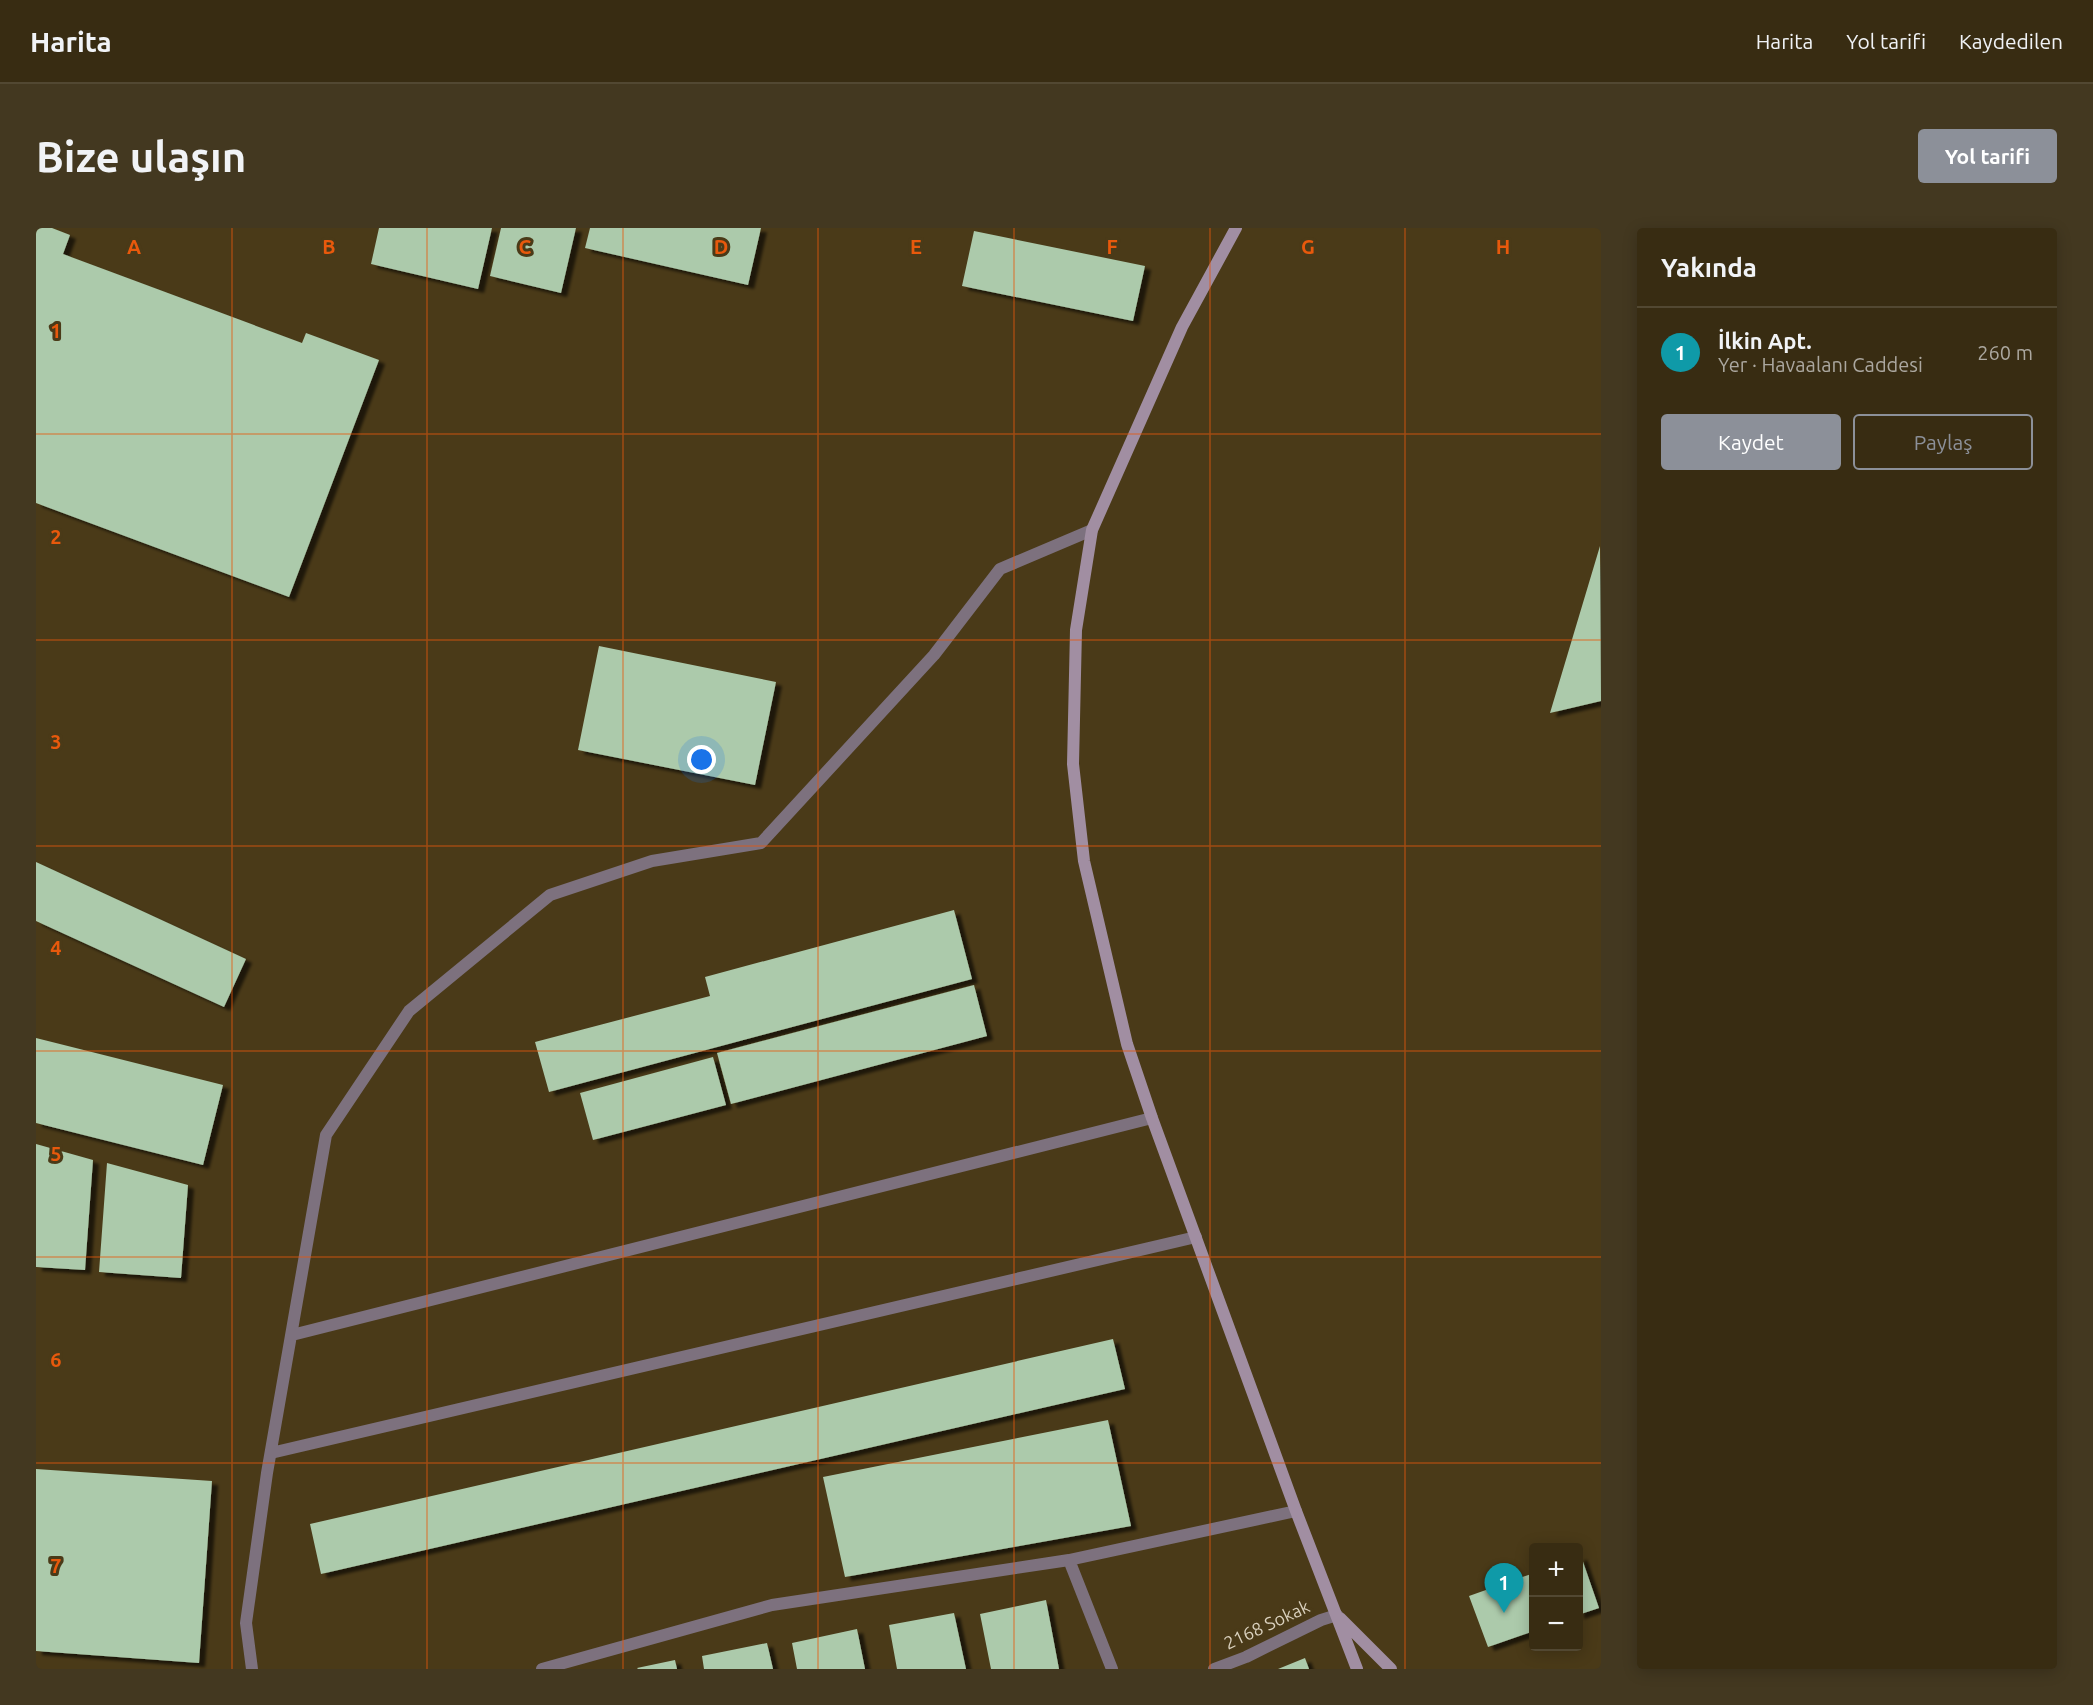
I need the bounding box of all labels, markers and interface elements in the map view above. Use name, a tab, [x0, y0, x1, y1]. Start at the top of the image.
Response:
text: Harita	[30, 26, 112, 57]
text: Harita	[1756, 29, 1813, 53]
text: Yol tarifi	[1846, 29, 1926, 53]
text: Kaydedilen	[1959, 29, 2063, 53]
button: Yol tarifi	[1918, 129, 2057, 183]
text: Bize ulaşın	[36, 133, 246, 180]
text: A	[127, 235, 141, 258]
text: B	[322, 235, 336, 258]
text: C	[519, 235, 532, 258]
text: D	[714, 235, 728, 258]
text: E	[910, 235, 922, 258]
text: F	[1106, 235, 1118, 258]
text: G	[1301, 235, 1315, 258]
text: H	[1496, 235, 1510, 258]
text: Yakında	[1661, 253, 1757, 282]
text: 1	[50, 319, 62, 342]
text: İlkin Apt.	[1718, 328, 1812, 353]
text: 1	[1675, 341, 1686, 364]
text: 260 m	[1977, 341, 2033, 364]
text: Yer · Havaalanı Caddesi	[1718, 353, 1923, 376]
button: Kaydet	[1661, 414, 1841, 470]
button: Paylaş	[1853, 414, 2033, 470]
text: 2	[50, 525, 62, 548]
text: 3	[50, 730, 62, 753]
your location	[687, 745, 716, 774]
text: 4	[50, 936, 62, 959]
text: 5	[50, 1142, 62, 1165]
text: 6	[50, 1348, 62, 1371]
map controls	[1529, 1543, 1583, 1651]
button: +	[1529, 1543, 1583, 1597]
text: 7	[50, 1554, 62, 1577]
pin: 1	[1484, 1564, 1524, 1613]
street label: 2168 Sokak	[1221, 1596, 1313, 1653]
button: −	[1529, 1597, 1583, 1651]

